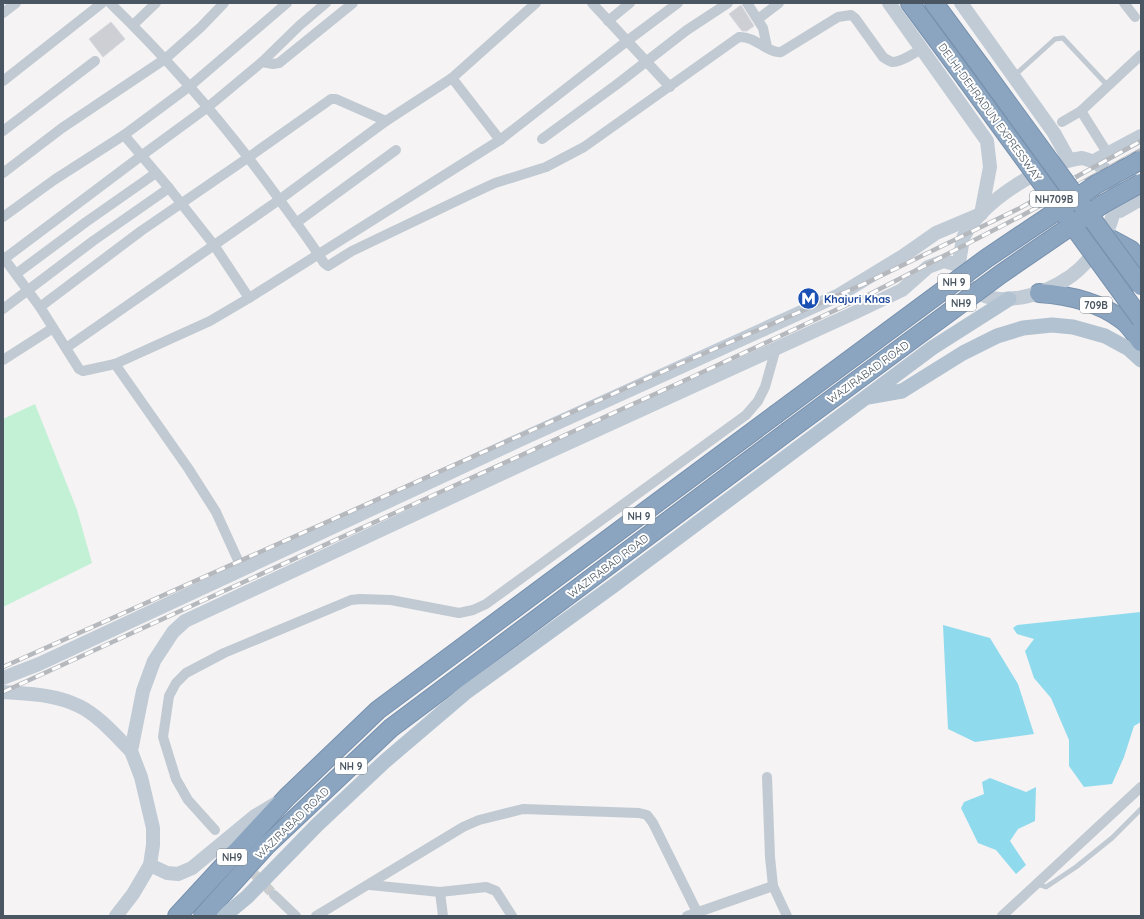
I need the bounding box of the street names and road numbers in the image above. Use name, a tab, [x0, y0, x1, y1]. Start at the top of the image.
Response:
street label: DELHI-DEHRADUN EXPRESSWAY	[935, 40, 1045, 184]
road number: NH709B	[1030, 191, 1078, 207]
road number: NH 9	[938, 274, 970, 290]
road number: NH9	[946, 295, 976, 311]
road number: 709B	[1080, 297, 1112, 313]
street label: WAZIRABAD ROAD	[824, 338, 912, 406]
road number: NH 9	[623, 508, 655, 524]
street label: WAZIRABAD ROAD	[565, 531, 651, 601]
road number: NH 9	[335, 758, 367, 774]
street label: WAZIRABAD ROAD	[252, 784, 332, 862]
road number: NH9	[217, 849, 247, 865]

